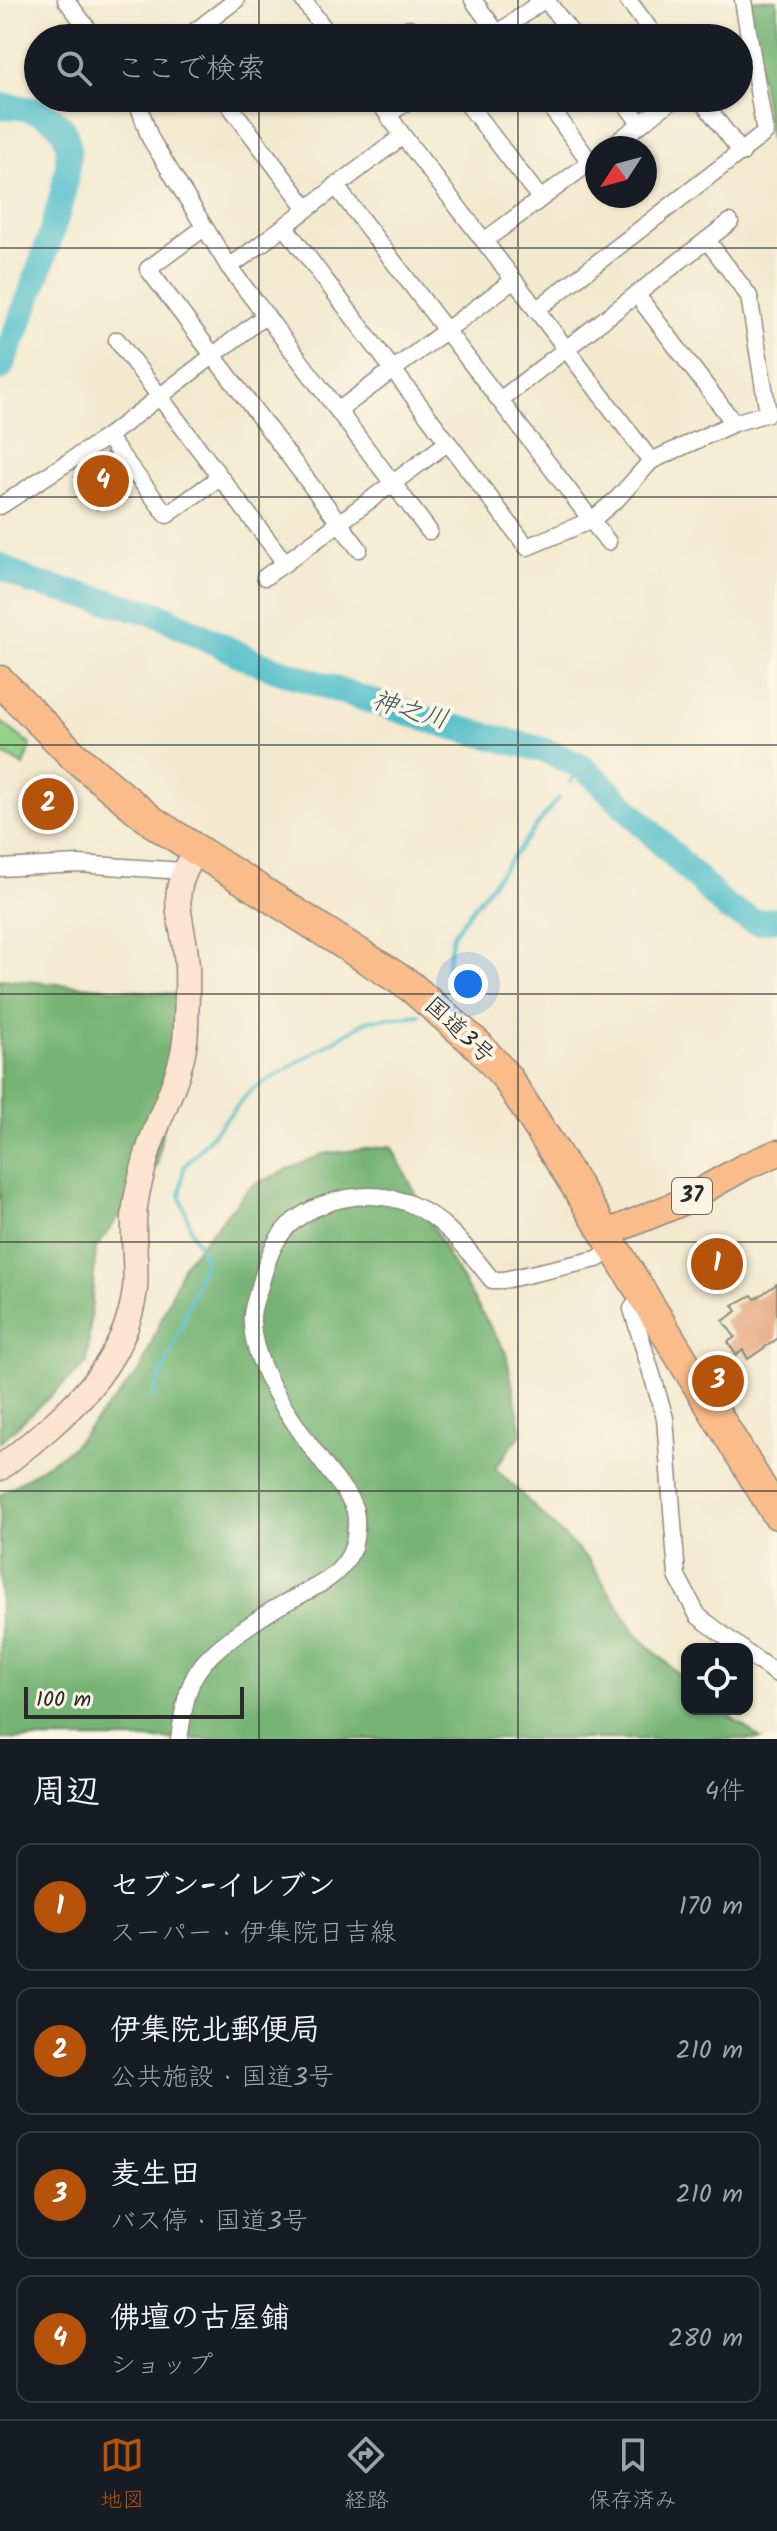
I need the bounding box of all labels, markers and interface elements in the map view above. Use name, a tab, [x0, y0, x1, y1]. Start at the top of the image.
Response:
search box	[24, 24, 753, 112]
icon: search	[52, 46, 96, 90]
text: ここで検索	[116, 46, 266, 94]
north arrow	[585, 136, 657, 208]
pin: 4	[77, 451, 129, 511]
water label: 神之川	[367, 680, 453, 742]
pin: 2	[22, 774, 74, 834]
your location	[448, 964, 488, 1004]
street label: 国道3号	[414, 988, 504, 1074]
road number: 37	[672, 1178, 712, 1214]
pin: 1	[691, 1234, 743, 1294]
pin: 3	[692, 1351, 744, 1411]
map controls	[681, 1643, 753, 1715]
button: locate	[681, 1643, 753, 1715]
scale bar	[24, 1683, 244, 1719]
text: 100 m	[36, 1683, 91, 1718]
text: 周辺	[32, 1766, 100, 1820]
text: 4件	[705, 1771, 745, 1813]
text: セブン-イレブン	[110, 1863, 336, 1911]
text: 1	[56, 1886, 64, 1928]
text: 170 m	[679, 1886, 743, 1928]
text: スーパー · 伊集院日吉線	[110, 1913, 396, 1955]
text: 伊集院北郵便局	[110, 2007, 320, 2055]
text: 2	[52, 2030, 68, 2072]
text: 210 m	[676, 2030, 743, 2072]
text: 公共施設 · 国道3号	[110, 2057, 334, 2099]
text: 麦生田	[110, 2151, 200, 2199]
text: 3	[53, 2174, 67, 2216]
text: 210 m	[676, 2174, 743, 2216]
text: バス停 · 国道3号	[110, 2201, 308, 2243]
text: 佛壇の古屋鋪	[110, 2295, 290, 2343]
text: 4	[53, 2318, 67, 2360]
text: 280 m	[668, 2318, 743, 2360]
text: ショップ	[110, 2345, 213, 2387]
tab: 地図	[100, 2433, 144, 2519]
tab: 経路	[344, 2433, 389, 2519]
tab: 保存済み	[589, 2433, 677, 2519]

